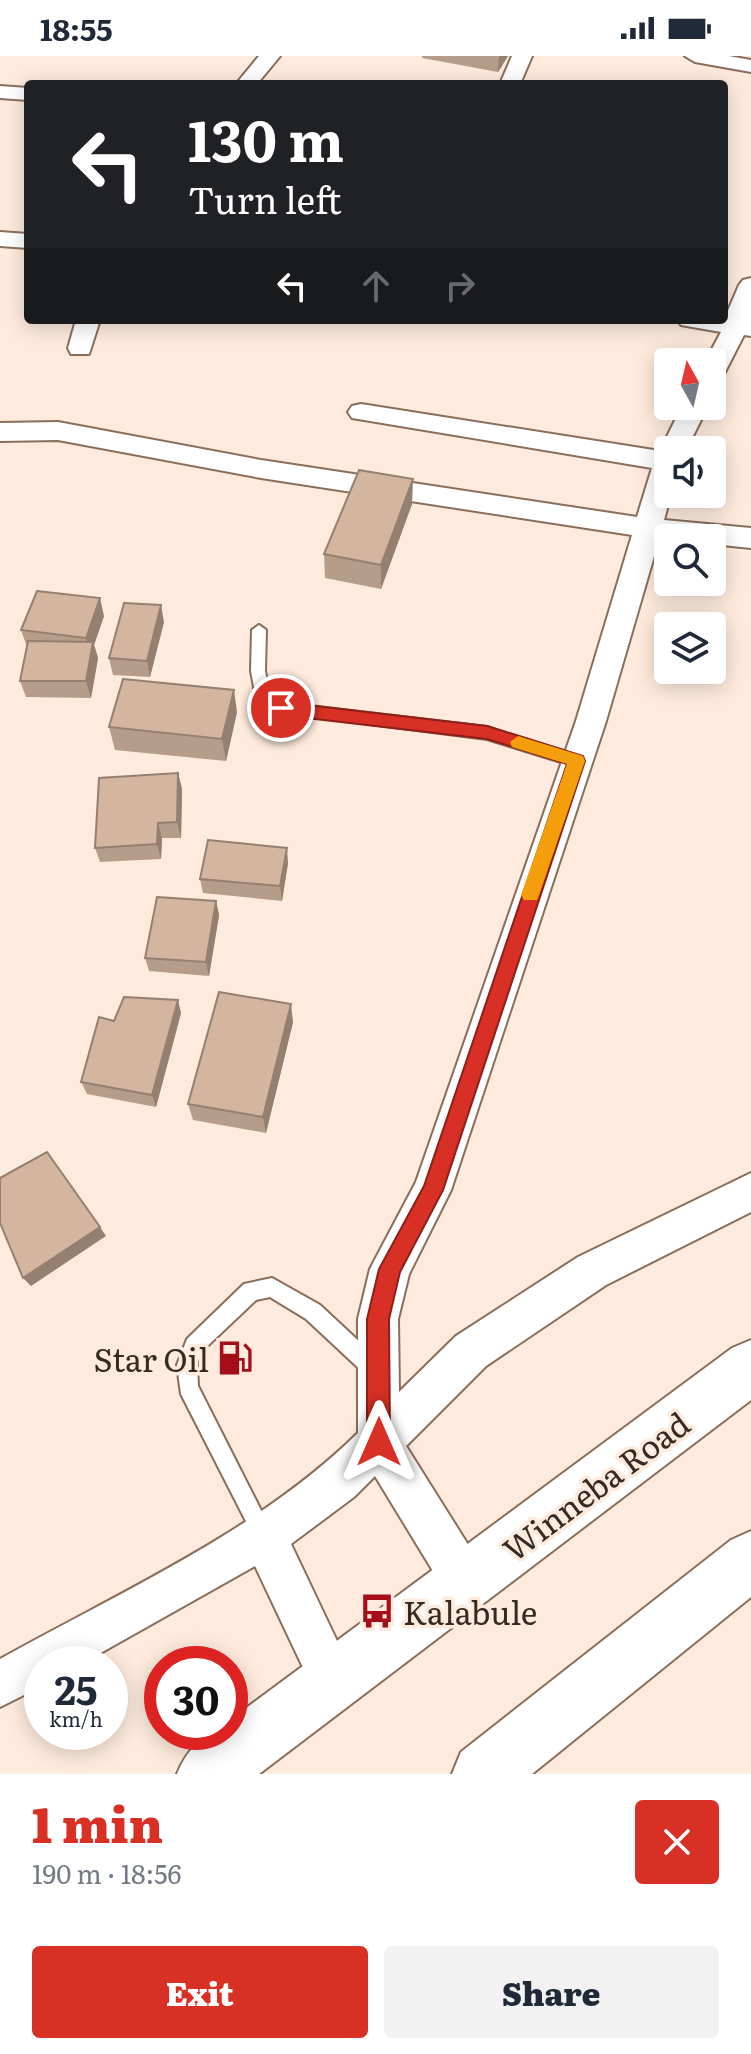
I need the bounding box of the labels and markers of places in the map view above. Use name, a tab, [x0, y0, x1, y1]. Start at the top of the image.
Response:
pin	[247, 674, 315, 742]
place label: Star Oil	[93, 1334, 209, 1382]
fuel station icon: Star Oil	[216, 1339, 254, 1377]
place label: Kalabule	[403, 1587, 537, 1635]
bus stop icon: Kalabule	[358, 1592, 396, 1630]

